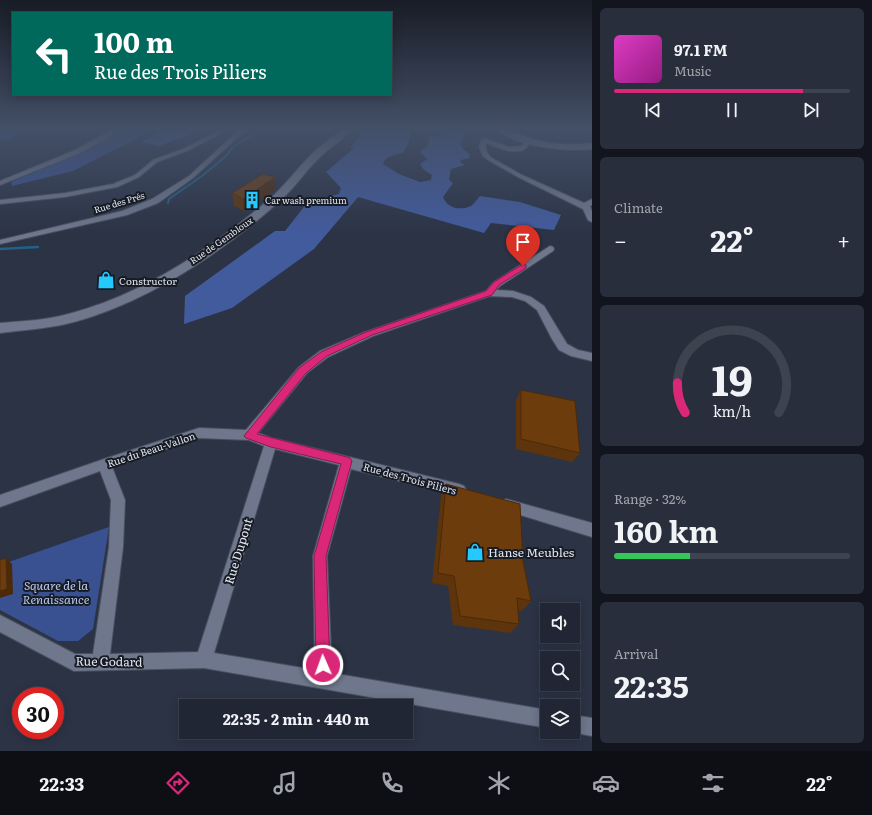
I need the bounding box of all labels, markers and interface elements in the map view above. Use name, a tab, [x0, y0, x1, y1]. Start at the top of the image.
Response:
text: 100 m	[94, 20, 174, 62]
icon: left	[28, 28, 80, 80]
text: 97.1 FM	[674, 38, 728, 61]
text: Rue des Trois Piliers	[94, 58, 266, 85]
text: Music	[674, 61, 711, 80]
icon: previous	[642, 99, 664, 121]
icon: pause	[721, 99, 743, 121]
icon: next	[800, 99, 822, 121]
street label: Rue des Prés	[92, 188, 146, 216]
building icon: Car wash premium	[242, 190, 262, 210]
place label: Car wash premium	[265, 193, 347, 207]
text: Climate	[614, 198, 663, 217]
street label: Rue de Gembloux	[187, 212, 256, 267]
text: 22°	[710, 217, 754, 261]
text: −	[614, 223, 627, 256]
text: +	[837, 223, 850, 256]
pin	[506, 225, 540, 266]
icon: arrive	[512, 231, 534, 253]
shop icon: Constructor	[96, 270, 116, 290]
place label: Constructor	[119, 273, 177, 288]
text: 19	[711, 347, 753, 409]
text: km/h	[713, 400, 752, 421]
street label: Rue du Beau-Vallon	[105, 428, 197, 470]
street label: Rue des Trois Piliers	[362, 458, 459, 498]
text: Range · 32%	[614, 489, 686, 508]
text: 160 km	[614, 508, 718, 552]
street label: Rue Dupont	[219, 516, 257, 586]
shop icon: Hanse Meubles	[465, 542, 485, 562]
place label: Hanse Meubles	[488, 543, 575, 561]
park label: Square de la Renaissance	[23, 576, 90, 608]
map controls	[540, 603, 580, 739]
button: sound	[540, 603, 580, 643]
position arrow	[302, 644, 344, 686]
text: Arrival	[614, 644, 658, 663]
street label: Rue Godard	[75, 651, 143, 671]
button: search	[540, 651, 580, 691]
text: 22:35	[614, 663, 689, 707]
speed limit sign: 30	[12, 687, 64, 739]
button: layers	[540, 699, 580, 739]
text: 22:35 · 2 min · 440 m	[223, 707, 369, 730]
icon: directions	[164, 769, 192, 797]
icon: music	[271, 769, 299, 797]
icon: phone	[378, 769, 406, 797]
icon: climate	[485, 769, 513, 797]
icon: car	[592, 769, 620, 797]
icon: filters	[699, 769, 727, 797]
text: 22:33	[40, 770, 84, 797]
text: 22°	[806, 770, 832, 797]

